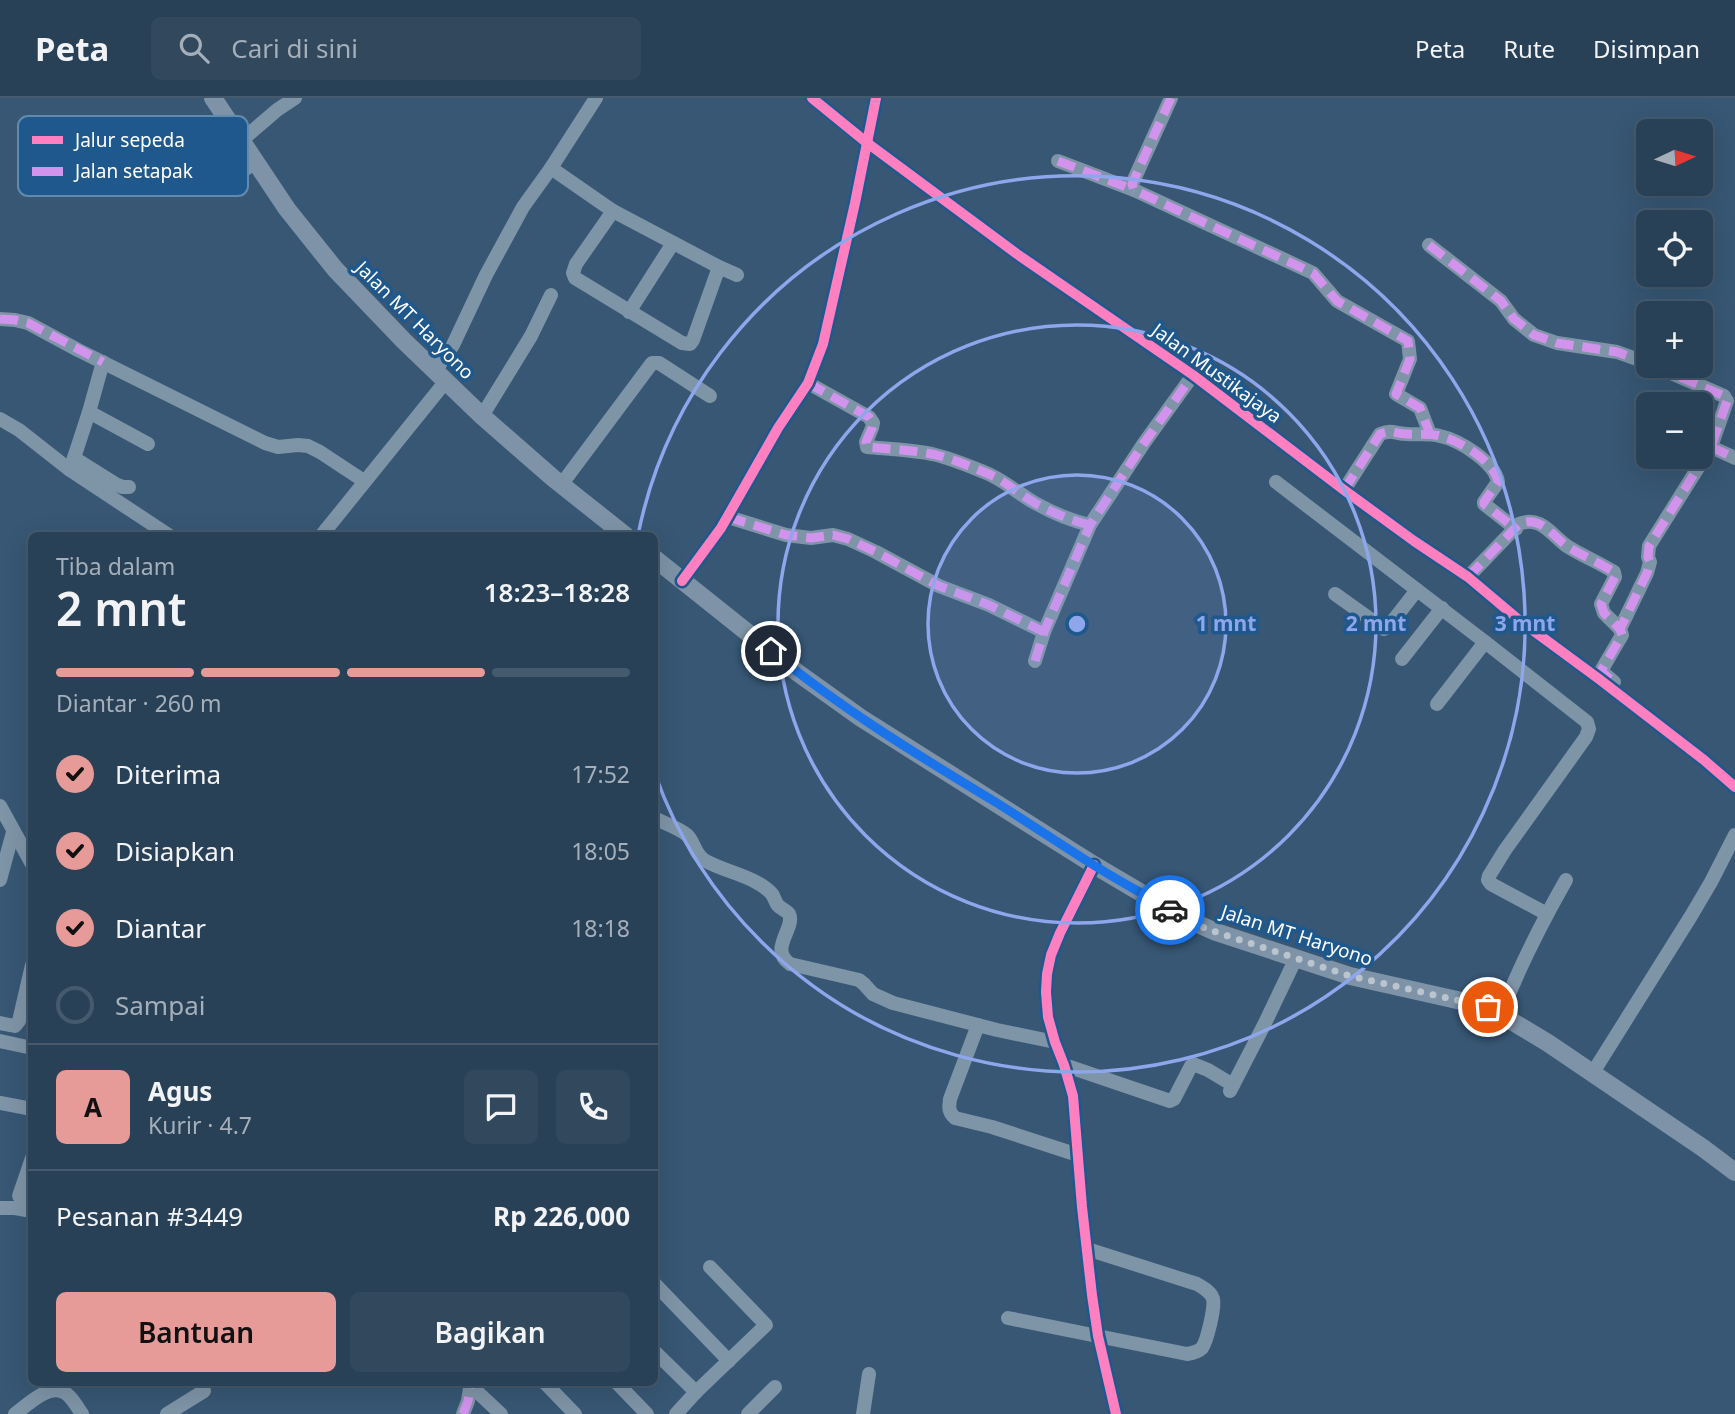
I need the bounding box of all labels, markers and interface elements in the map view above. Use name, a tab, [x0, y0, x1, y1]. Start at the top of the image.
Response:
search box	[151, 17, 641, 80]
text: Peta	[35, 26, 109, 71]
icon: search	[175, 29, 213, 67]
text: Cari di sini	[231, 30, 358, 66]
text: Peta	[1415, 32, 1465, 65]
text: Rute	[1503, 32, 1555, 65]
text: Disimpan	[1593, 32, 1700, 65]
legend	[18, 116, 248, 196]
north arrow	[1636, 119, 1713, 196]
map controls	[1636, 119, 1713, 469]
text: Jalur sepeda	[73, 127, 185, 153]
text: Jalan setapak	[73, 158, 193, 184]
button: locate	[1636, 210, 1713, 287]
street label: Jalan MT Haryono	[349, 254, 480, 385]
button: +	[1636, 301, 1713, 378]
street label: Jalan Mustikajaya	[1145, 316, 1287, 429]
button: −	[1636, 392, 1713, 469]
text: Tiba dalam	[56, 550, 175, 582]
text: 18:23–18:28	[484, 574, 630, 610]
text: 2 mnt	[56, 577, 186, 639]
text: 1 mnt	[1196, 609, 1256, 637]
text: 2 mnt	[1346, 609, 1406, 637]
text: 3 mnt	[1495, 609, 1555, 637]
centre of rings	[1065, 612, 1089, 636]
pin	[741, 621, 801, 681]
icon: home	[752, 632, 790, 670]
text: Diantar · 260 m	[56, 687, 222, 719]
icon: check	[56, 755, 94, 793]
text: Diterima	[115, 756, 221, 792]
text: 17:52	[571, 758, 630, 790]
icon: check	[56, 832, 94, 870]
text: Disiapkan	[115, 833, 235, 869]
text: 18:05	[571, 835, 630, 867]
courier	[1135, 875, 1205, 945]
icon: car	[1151, 891, 1189, 929]
street label: Jalan MT Haryono	[1216, 898, 1376, 972]
icon: check	[56, 909, 94, 947]
text: Diantar	[115, 910, 206, 946]
text: 18:18	[571, 912, 630, 944]
pin	[1458, 977, 1518, 1037]
text: Sampai	[115, 987, 205, 1023]
icon: bag	[1469, 988, 1507, 1026]
button: chat	[464, 1070, 538, 1144]
button: phone	[556, 1070, 630, 1144]
text: Agus	[148, 1073, 212, 1109]
text: A	[84, 1089, 102, 1125]
text: Kurir · 4.7	[148, 1109, 252, 1141]
text: Pesanan #3449	[56, 1198, 243, 1234]
text: Rp 226,000	[493, 1198, 630, 1234]
button: Bantuan	[56, 1292, 336, 1372]
button: Bagikan	[350, 1292, 630, 1372]

